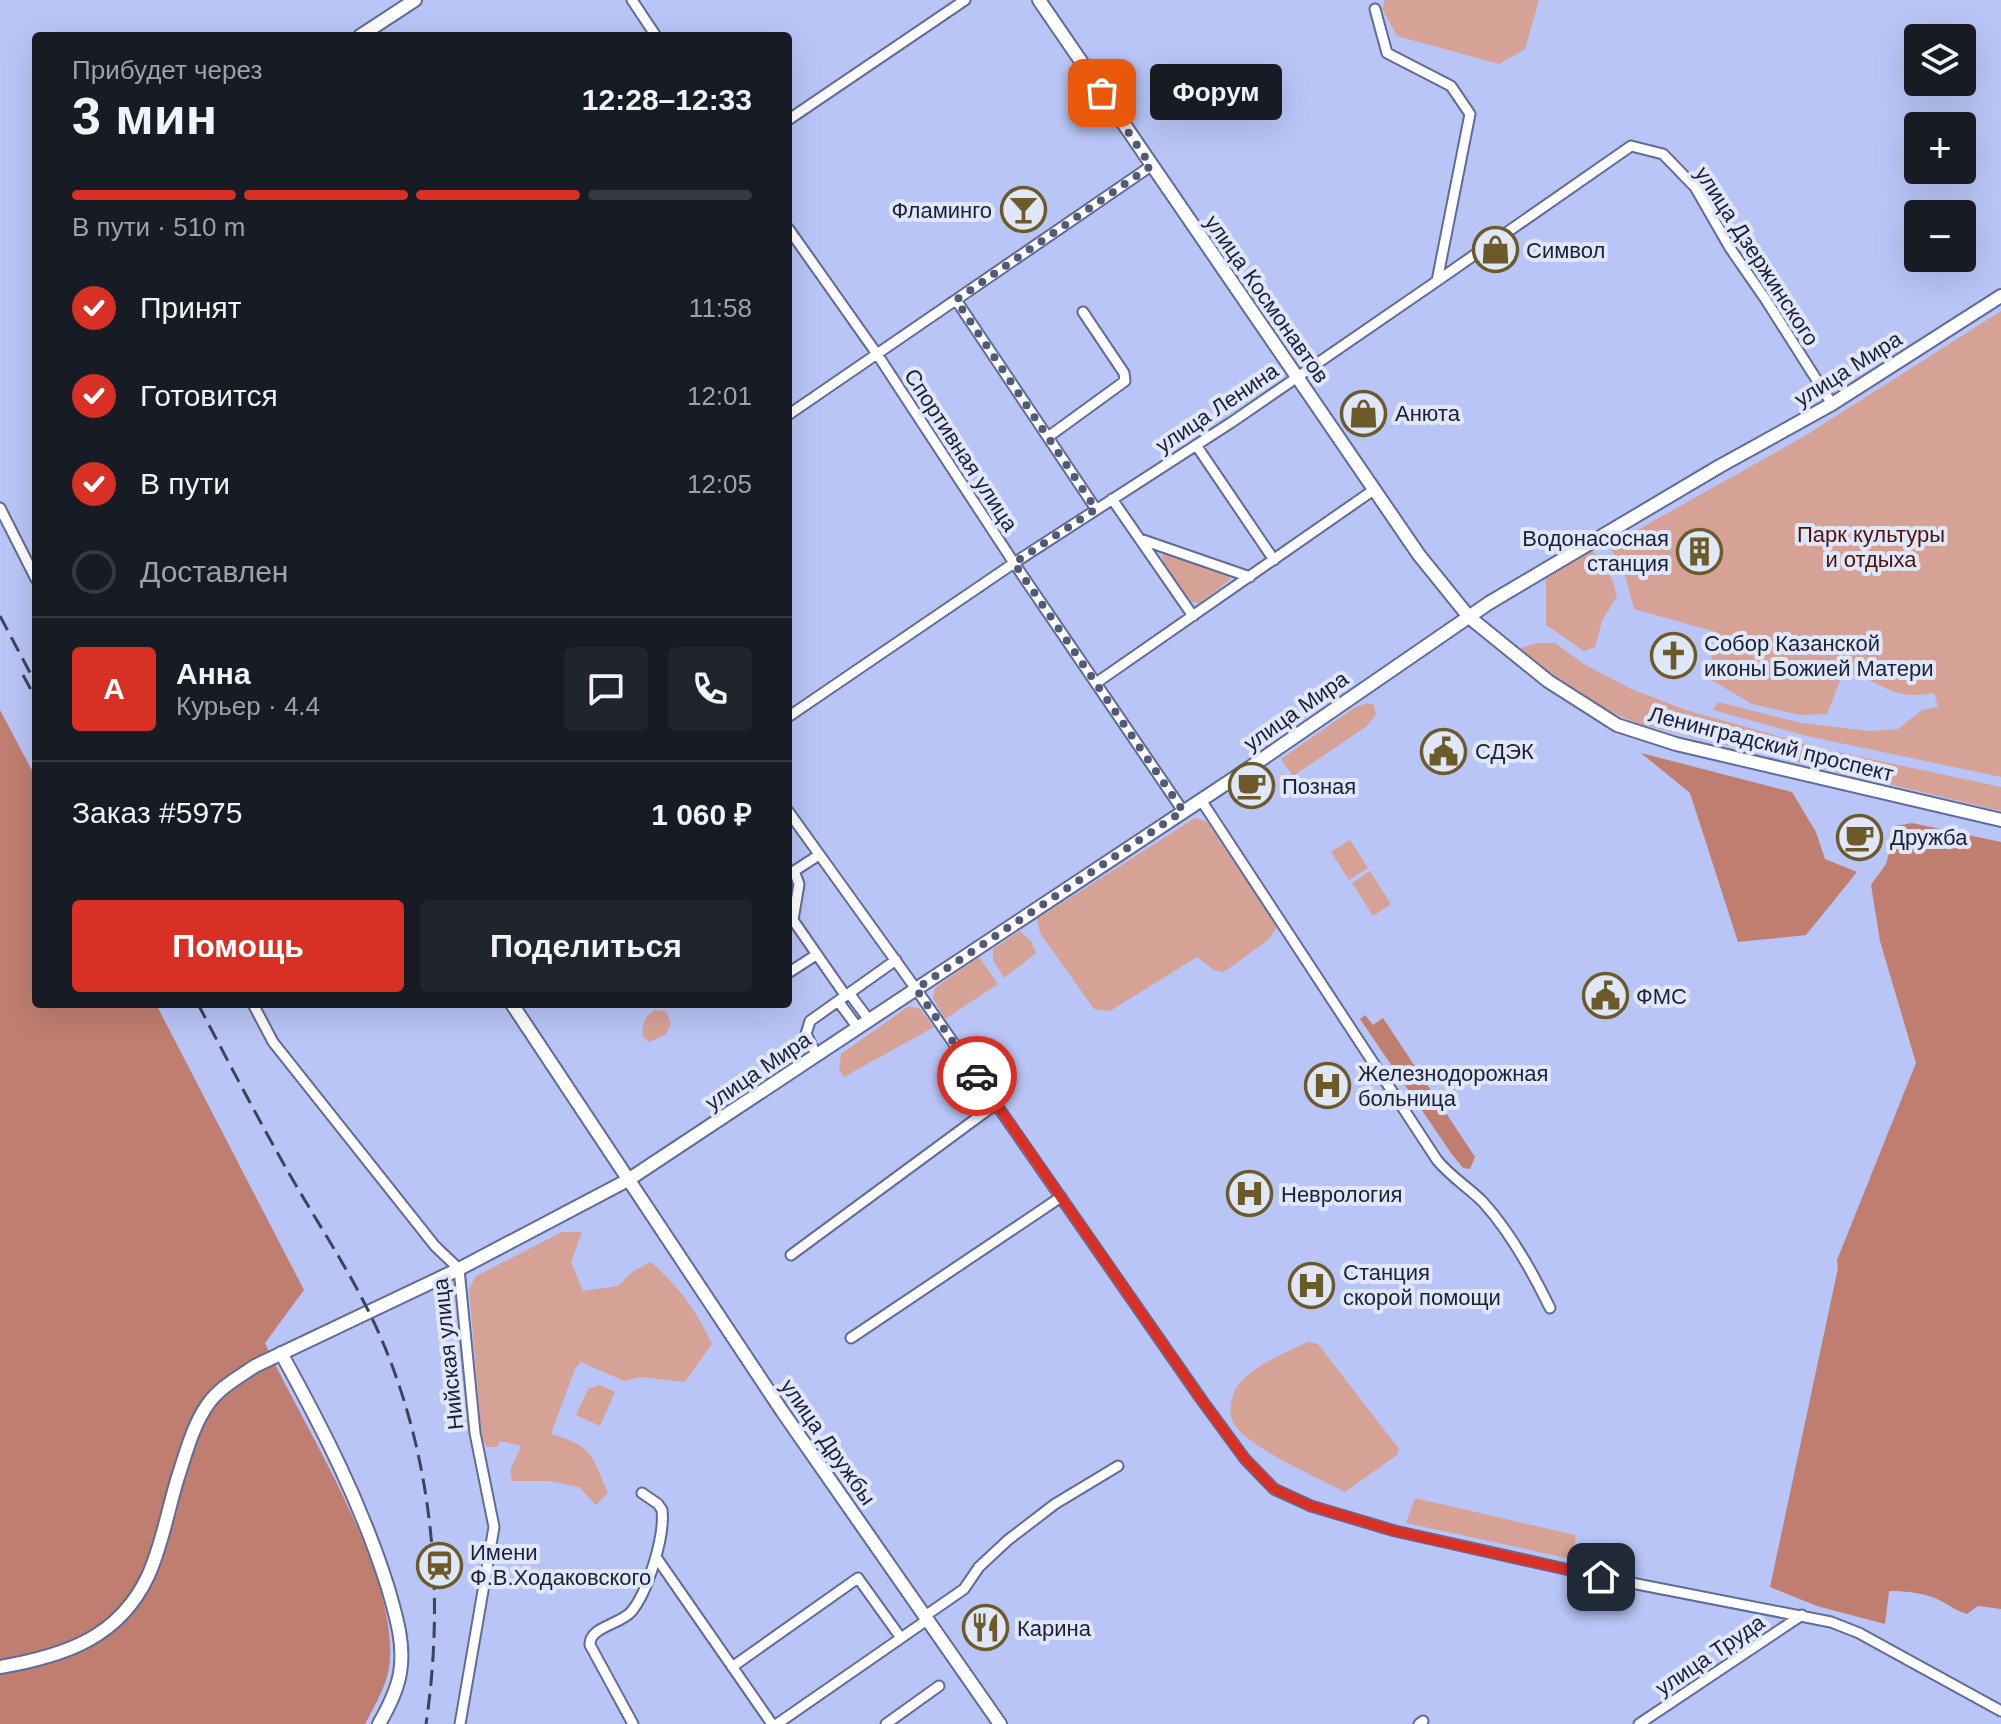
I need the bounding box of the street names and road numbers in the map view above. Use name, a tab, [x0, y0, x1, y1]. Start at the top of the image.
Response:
street label: улица Дзержинского	[1690, 162, 1824, 350]
street label: улица Космонавтов	[1200, 210, 1334, 388]
street label: улица Мира	[1790, 326, 1907, 412]
street label: улица Ленина	[1151, 357, 1284, 458]
street label: Спортивная улица	[899, 364, 1023, 537]
street label: улица Мира	[1239, 665, 1354, 756]
street label: Ленинградский проспект	[1646, 701, 1896, 787]
street label: улица Мира	[701, 1026, 816, 1115]
street label: Нийская улица	[428, 1276, 468, 1431]
street label: улица Дружбы	[775, 1374, 881, 1510]
street label: улица Труда	[1651, 1609, 1770, 1701]

